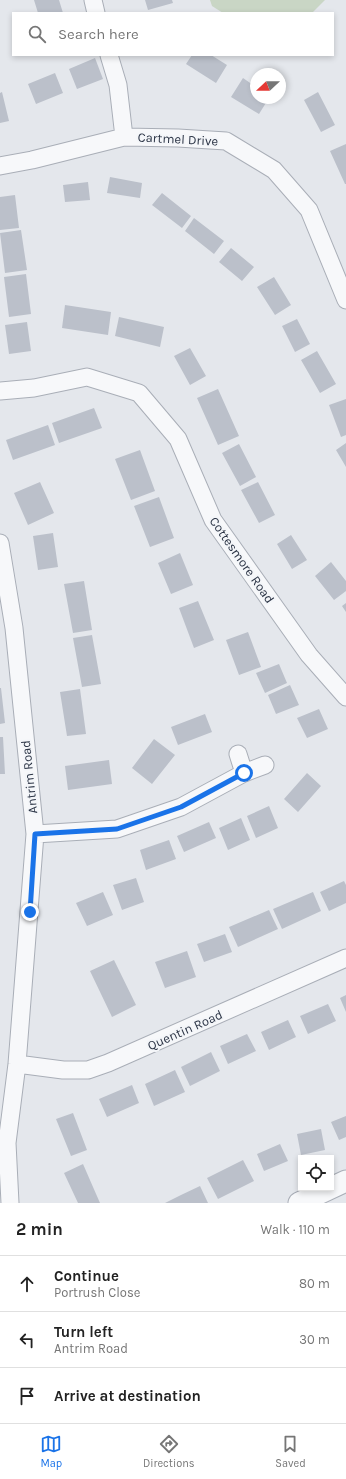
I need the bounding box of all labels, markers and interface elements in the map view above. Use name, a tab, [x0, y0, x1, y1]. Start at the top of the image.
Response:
search box	[12, 12, 334, 56]
icon: search	[26, 23, 48, 45]
text: Search here	[58, 25, 139, 43]
north arrow	[250, 68, 286, 104]
street label: Cartmel Drive	[137, 129, 219, 149]
street label: Cottesmore Road	[207, 514, 277, 606]
street label: Antrim Road	[18, 739, 40, 815]
route start	[235, 764, 253, 782]
route end	[21, 903, 39, 921]
street label: Quentin Road	[145, 1007, 225, 1053]
map controls	[298, 1155, 334, 1191]
button: locate	[298, 1155, 334, 1191]
text: 2 min	[16, 1219, 63, 1239]
text: Walk · 110 m	[261, 1222, 330, 1237]
text: Continue	[54, 1267, 119, 1285]
icon: ahead	[16, 1273, 38, 1295]
text: 80 m	[299, 1276, 330, 1291]
text: Portrush Close	[54, 1285, 140, 1300]
text: Turn left	[54, 1323, 113, 1341]
icon: left	[16, 1329, 38, 1351]
text: 30 m	[299, 1332, 330, 1347]
text: Antrim Road	[54, 1341, 128, 1356]
icon: arrive	[16, 1385, 38, 1407]
text: Arrive at destination	[54, 1387, 201, 1405]
tab: Map	[40, 1433, 62, 1470]
tab: Directions	[143, 1433, 195, 1470]
tab: Saved	[275, 1433, 306, 1470]

